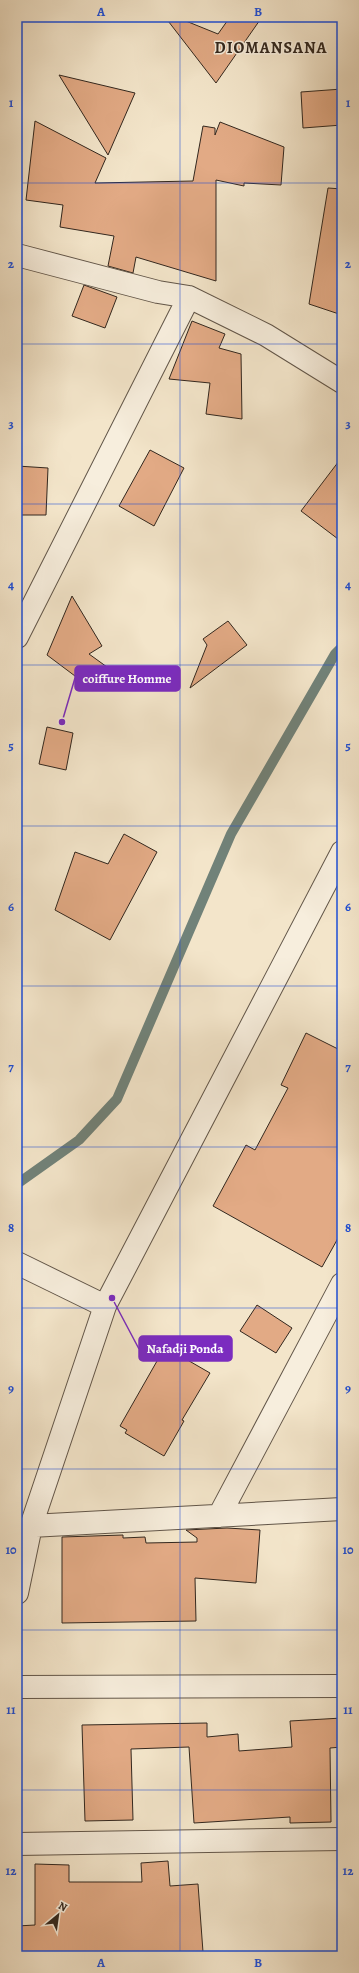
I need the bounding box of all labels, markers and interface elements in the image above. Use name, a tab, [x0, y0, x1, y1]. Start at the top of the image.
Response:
text: A	[96, 3, 106, 20]
text: B	[254, 3, 262, 20]
district label: DIOMANSANA	[215, 37, 327, 59]
text: 1	[9, 94, 14, 111]
text: 1	[346, 94, 351, 111]
text: 2	[8, 255, 15, 272]
text: 2	[345, 255, 352, 272]
text: 3	[8, 415, 14, 432]
text: 3	[345, 415, 351, 432]
text: 4	[8, 576, 14, 593]
text: 4	[345, 576, 351, 593]
callout: coiffure Homme	[75, 666, 180, 691]
text: coiffure Homme	[82, 670, 172, 687]
text: 5	[8, 737, 14, 754]
text: 5	[345, 737, 351, 754]
text: 6	[8, 898, 14, 915]
text: 6	[345, 898, 351, 915]
text: 7	[8, 1058, 14, 1075]
text: 7	[345, 1058, 351, 1075]
text: 8	[8, 1219, 14, 1236]
text: 8	[345, 1219, 351, 1236]
callout: Nafadji Ponda	[139, 1336, 232, 1361]
text: Nafadji Ponda	[146, 1340, 224, 1357]
text: 9	[8, 1380, 14, 1397]
text: 9	[345, 1380, 351, 1397]
text: 10	[5, 1541, 17, 1558]
text: 10	[342, 1541, 354, 1558]
text: 11	[6, 1701, 16, 1718]
text: 11	[343, 1701, 353, 1718]
text: 12	[6, 1862, 17, 1879]
text: 12	[343, 1862, 354, 1879]
north arrow	[38, 1895, 78, 1935]
text: N	[55, 1898, 70, 1915]
text: A	[96, 1954, 106, 1971]
text: B	[254, 1954, 262, 1971]

